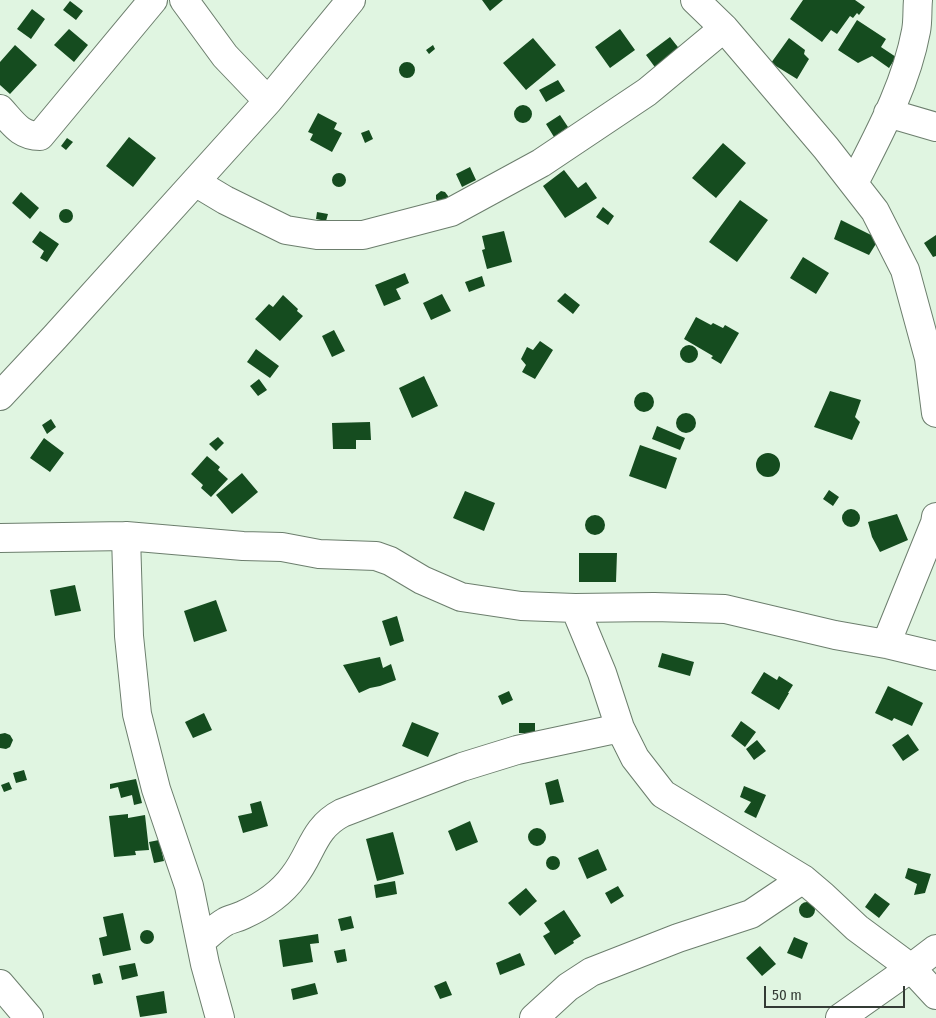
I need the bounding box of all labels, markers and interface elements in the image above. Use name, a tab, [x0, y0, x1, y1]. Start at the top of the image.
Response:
scale bar	[766, 976, 907, 1008]
text: 50 m	[772, 986, 802, 1004]

